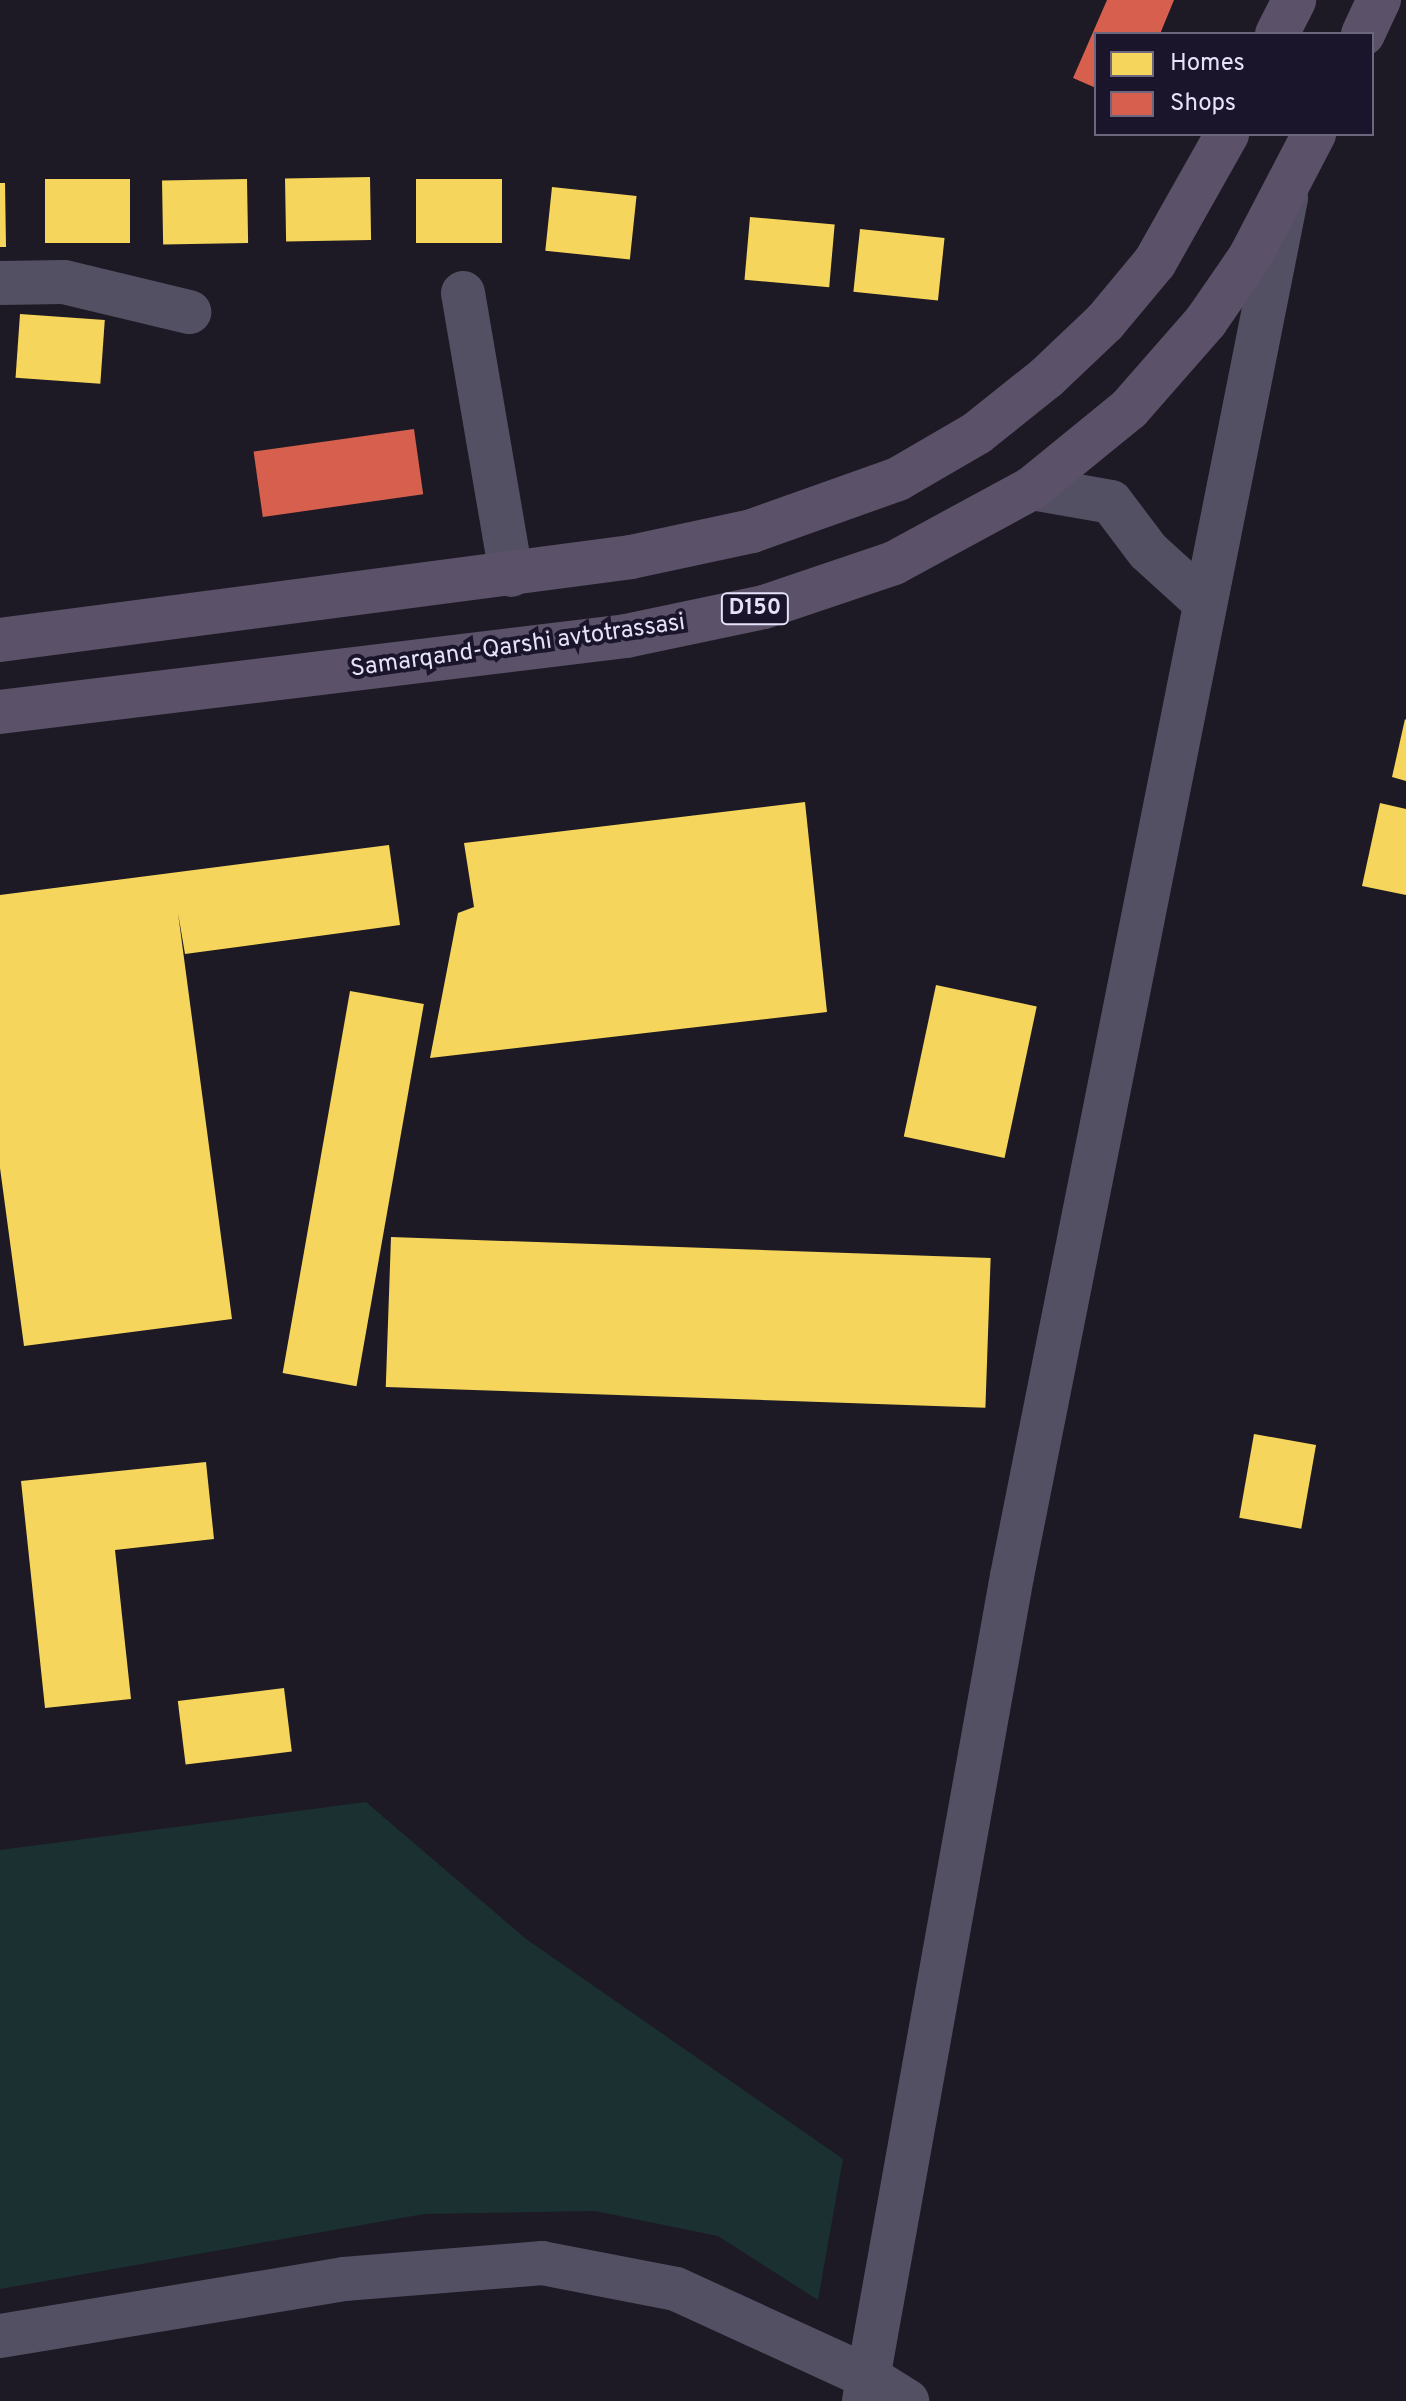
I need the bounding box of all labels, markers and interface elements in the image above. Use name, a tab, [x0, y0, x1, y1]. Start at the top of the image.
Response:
legend	[1094, 32, 1374, 136]
text: Homes	[1170, 49, 1245, 79]
text: Shops	[1170, 89, 1236, 119]
road number: D150	[719, 591, 791, 627]
street label: Samarqand-Qarshi avtotrassasi	[349, 609, 687, 685]

